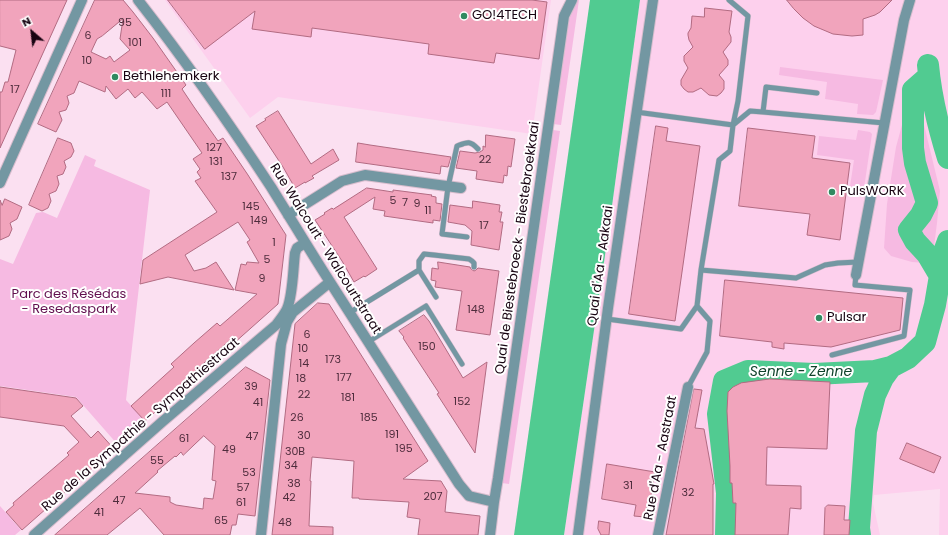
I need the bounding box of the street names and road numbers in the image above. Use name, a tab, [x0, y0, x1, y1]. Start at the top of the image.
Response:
street label: Quai de Biestebroeck - Biestebroekkaai	[493, 121, 543, 375]
street label: Rue Walcourt - Walcourtstraat	[266, 161, 384, 337]
street label: Quai d'Aa - Aakaai	[585, 205, 617, 327]
street label: Rue de la Sympathie - Sympathiestraat	[39, 335, 243, 515]
street label: Rue d'Aa - Aastraat	[641, 394, 681, 522]

